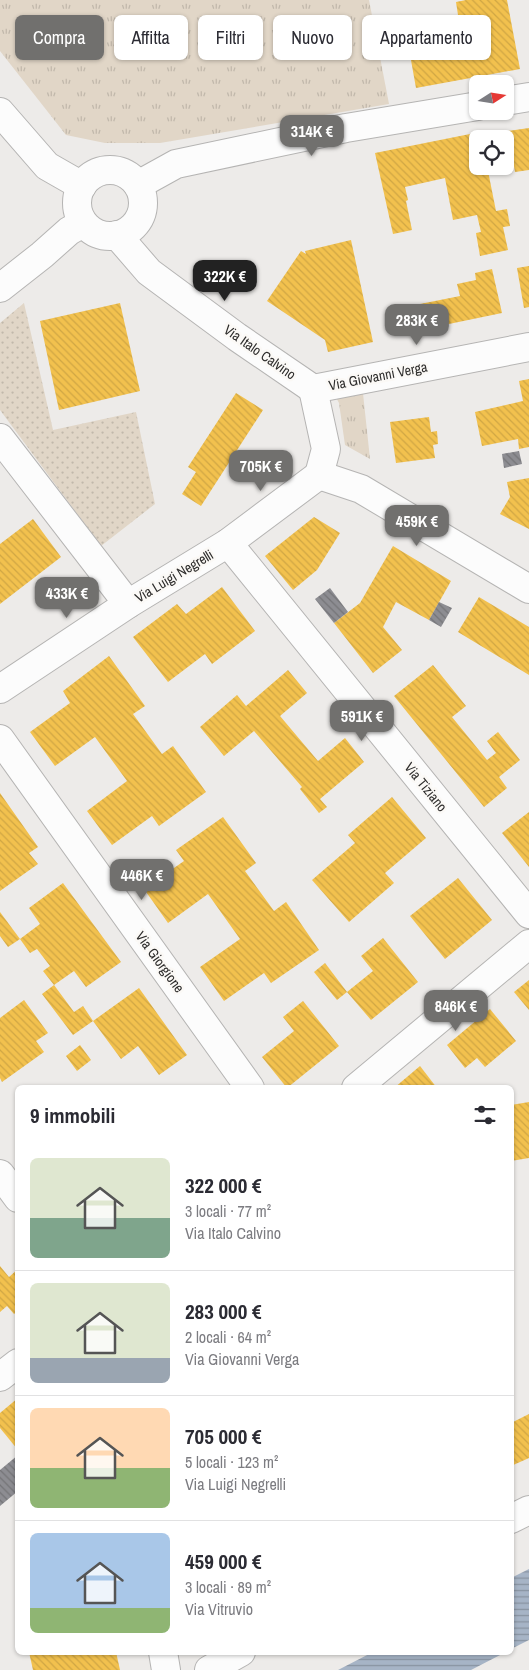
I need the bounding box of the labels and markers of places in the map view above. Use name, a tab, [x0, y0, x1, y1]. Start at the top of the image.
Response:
pin: 314K €	[271, 114, 353, 157]
pin: 322K €	[184, 260, 266, 302]
pin: 283K €	[376, 304, 458, 346]
pin: 705K €	[220, 450, 302, 492]
pin: 459K €	[376, 504, 458, 547]
pin: 433K €	[26, 576, 108, 619]
pin: 591K €	[321, 700, 403, 742]
pin: 446K €	[101, 858, 183, 901]
pin: 846K €	[415, 990, 497, 1032]

